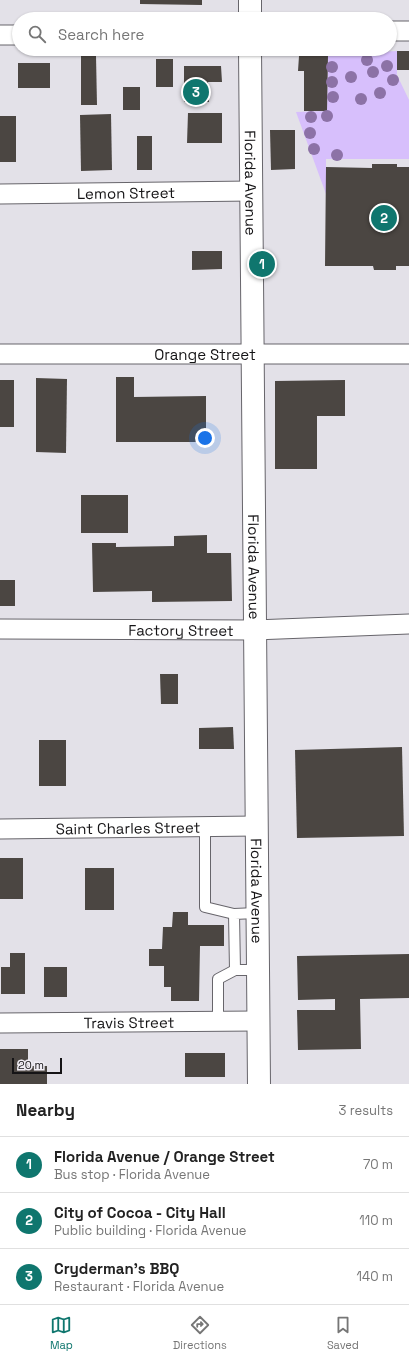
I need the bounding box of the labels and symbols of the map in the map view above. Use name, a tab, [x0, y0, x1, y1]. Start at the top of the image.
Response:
pin: 3	[183, 77, 209, 107]
street label: Florida Avenue	[241, 130, 261, 236]
street label: Lemon Street	[77, 182, 175, 203]
pin: 2	[371, 203, 397, 233]
pin: 1	[249, 249, 275, 279]
street label: Orange Street	[154, 345, 256, 364]
your location	[195, 428, 215, 448]
street label: Florida Avenue	[245, 514, 264, 620]
street label: Factory Street	[128, 620, 234, 639]
street label: Saint Charles Street	[56, 817, 201, 838]
street label: Florida Avenue	[247, 838, 267, 944]
street label: Travis Street	[84, 1012, 175, 1032]
scale bar	[12, 1056, 62, 1075]

